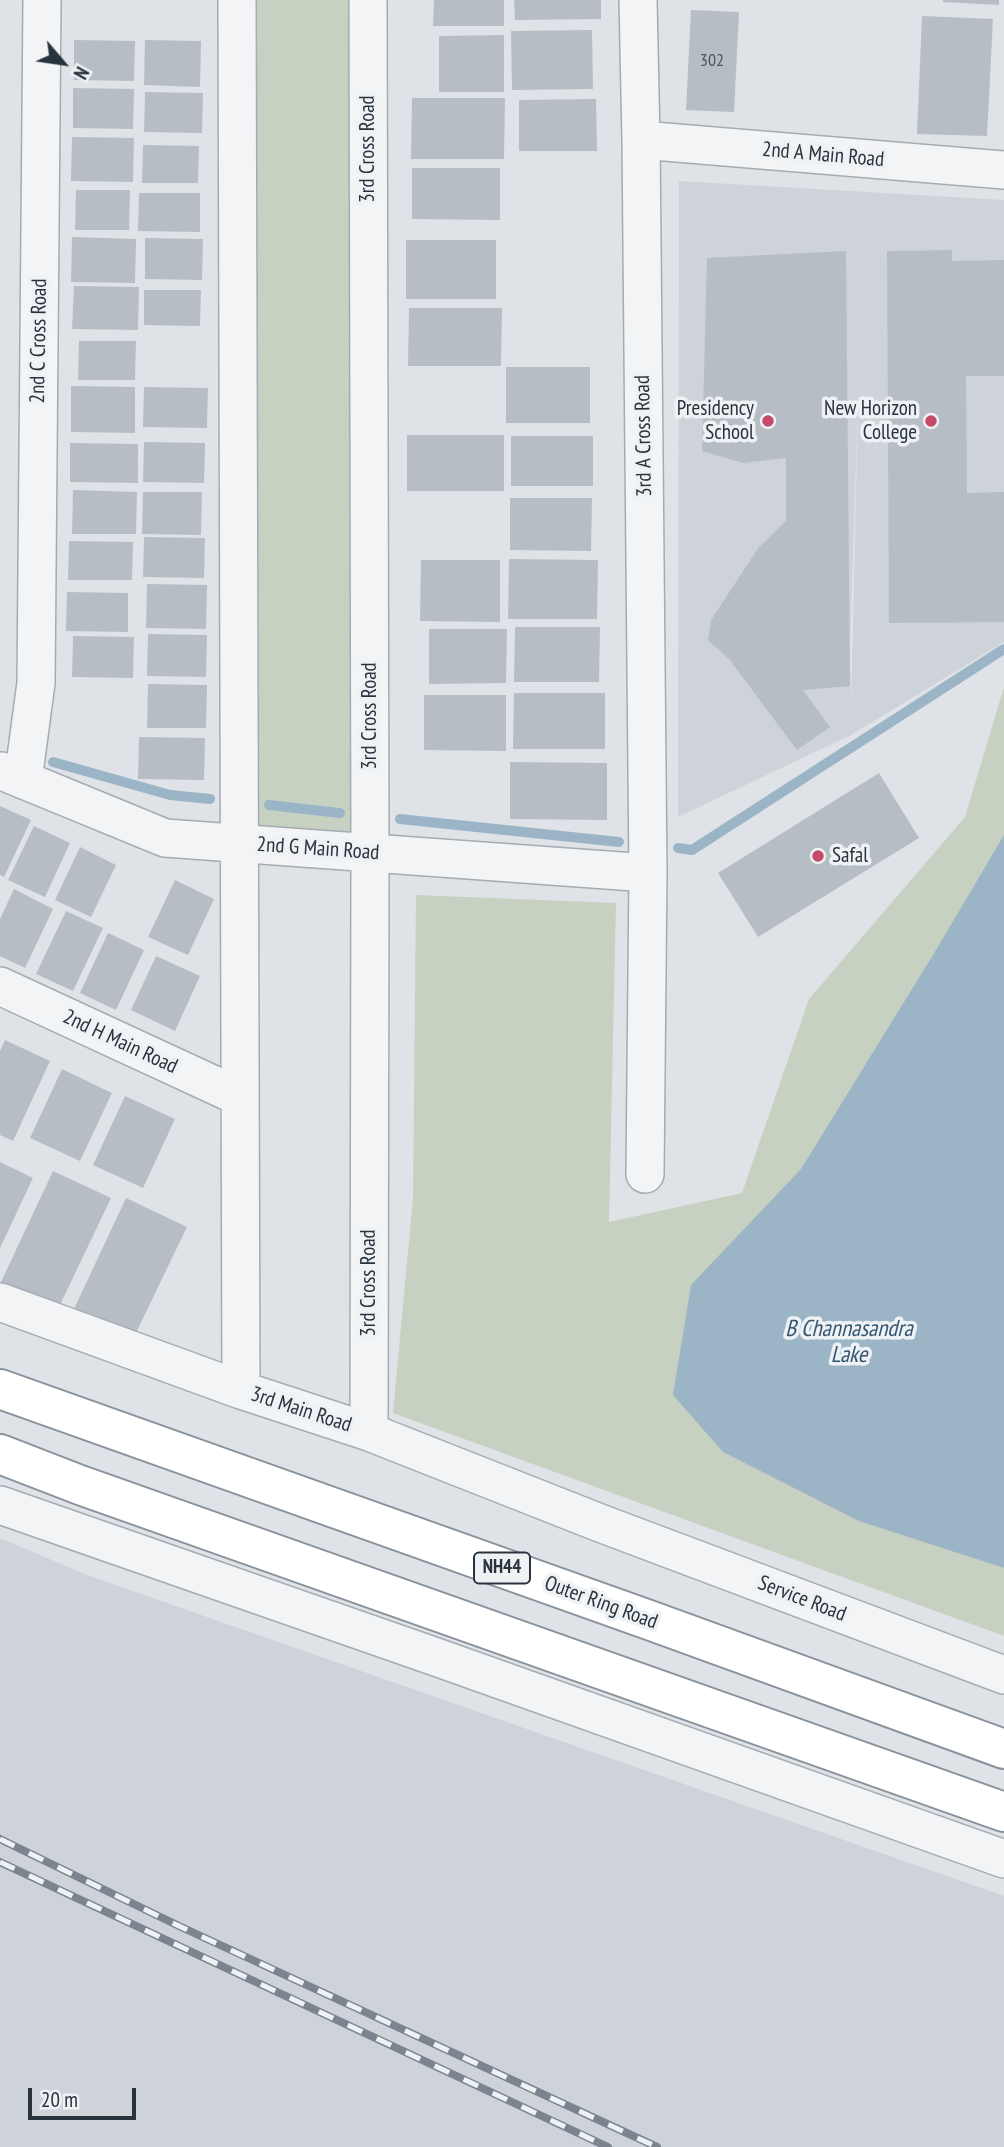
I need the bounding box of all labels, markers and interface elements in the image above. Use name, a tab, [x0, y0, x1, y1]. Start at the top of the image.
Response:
north arrow	[28, 28, 98, 98]
house number: 302	[700, 50, 724, 72]
text: N	[68, 63, 94, 83]
street label: 3rd Cross Road	[355, 95, 381, 203]
street label: 2nd A Main Road	[761, 137, 885, 173]
street label: 2nd C Cross Road	[25, 278, 53, 404]
street label: 3rd A Cross Road	[630, 375, 658, 497]
place label: Presidency School	[677, 396, 754, 446]
place label: New Horizon College	[824, 396, 917, 446]
marker: Presidency School	[760, 413, 776, 429]
marker: New Horizon College	[923, 413, 939, 429]
street label: 3rd Cross Road	[357, 662, 383, 770]
street label: 2nd G Main Road	[256, 832, 380, 866]
place label: Safal	[832, 843, 868, 869]
marker: Safal	[810, 848, 826, 864]
street label: 2nd H Main Road	[59, 1004, 181, 1080]
street label: 3rd Cross Road	[356, 1229, 382, 1337]
water label: B Channasandra Lake	[785, 1315, 913, 1369]
street label: 3rd Main Road	[247, 1382, 355, 1438]
road number: NH44	[474, 1552, 530, 1584]
street label: Outer Ring Road	[541, 1571, 661, 1635]
street label: Service Road	[754, 1571, 850, 1627]
scale bar	[32, 2074, 140, 2118]
text: 20 m	[41, 2086, 78, 2113]

